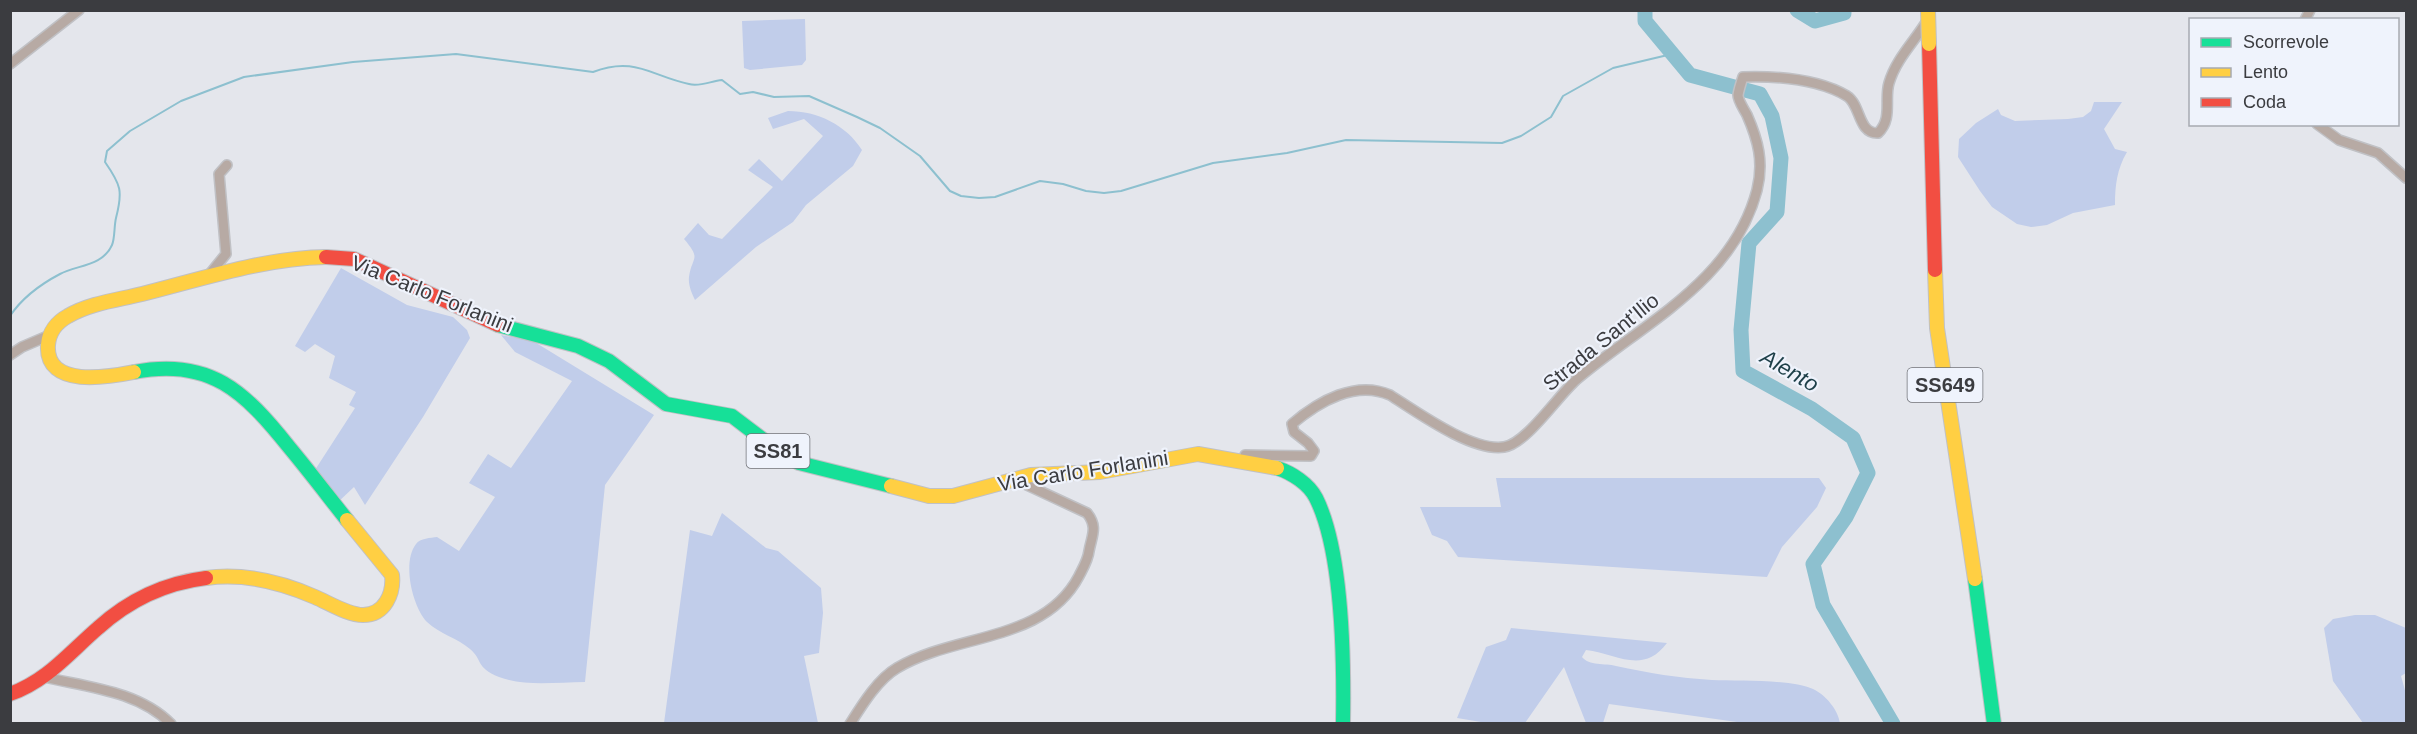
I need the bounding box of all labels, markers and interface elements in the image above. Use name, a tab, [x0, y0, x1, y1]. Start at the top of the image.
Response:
legend	[2189, 18, 2399, 126]
text: Scorrevole	[2243, 32, 2329, 52]
text: Lento	[2243, 62, 2288, 82]
text: Coda	[2243, 92, 2287, 112]
street label: Via Carlo Forlanini	[348, 251, 516, 336]
street label: Strada Sant'Ilio	[1538, 288, 1663, 395]
water label: Alento	[1755, 343, 1823, 397]
road number: SS649	[1908, 368, 1982, 402]
road number: SS81	[746, 434, 810, 468]
street label: Via Carlo Forlanini	[996, 446, 1170, 495]

